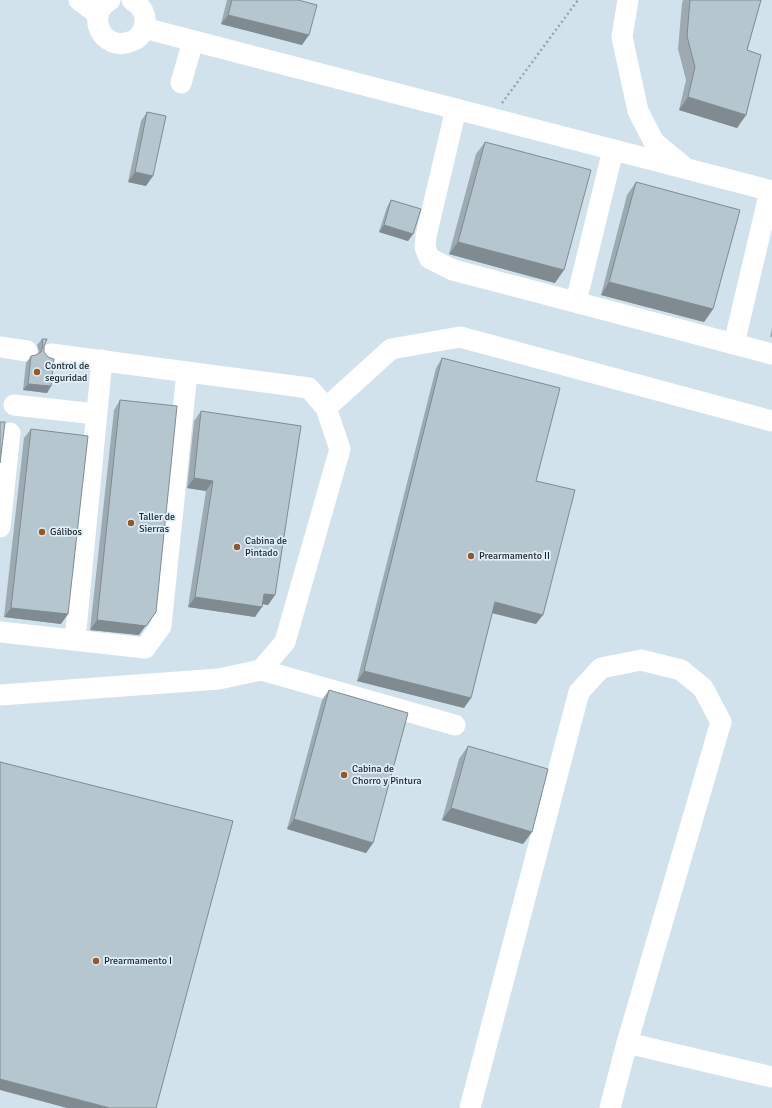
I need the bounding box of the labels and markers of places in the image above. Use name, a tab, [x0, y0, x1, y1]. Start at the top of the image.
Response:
place label: Control de seguridad	[45, 360, 89, 384]
marker: Control de seguridad	[32, 367, 42, 377]
place label: Taller de Sierras	[139, 511, 175, 535]
marker: Taller de Sierras	[126, 518, 136, 528]
place label: Gálibos	[50, 526, 83, 538]
marker: Gálibos	[37, 527, 47, 537]
place label: Cabina de Pintado	[245, 535, 287, 559]
marker: Cabina de Pintado	[232, 542, 242, 552]
place label: Prearmamento II	[479, 550, 550, 562]
marker: Prearmamento II	[466, 551, 476, 561]
place label: Cabina de Chorro y Pintura	[352, 763, 422, 787]
marker: Cabina de Chorro y Pintura	[339, 770, 349, 780]
place label: Prearmamento I	[104, 955, 172, 967]
marker: Prearmamento I	[91, 956, 101, 966]

